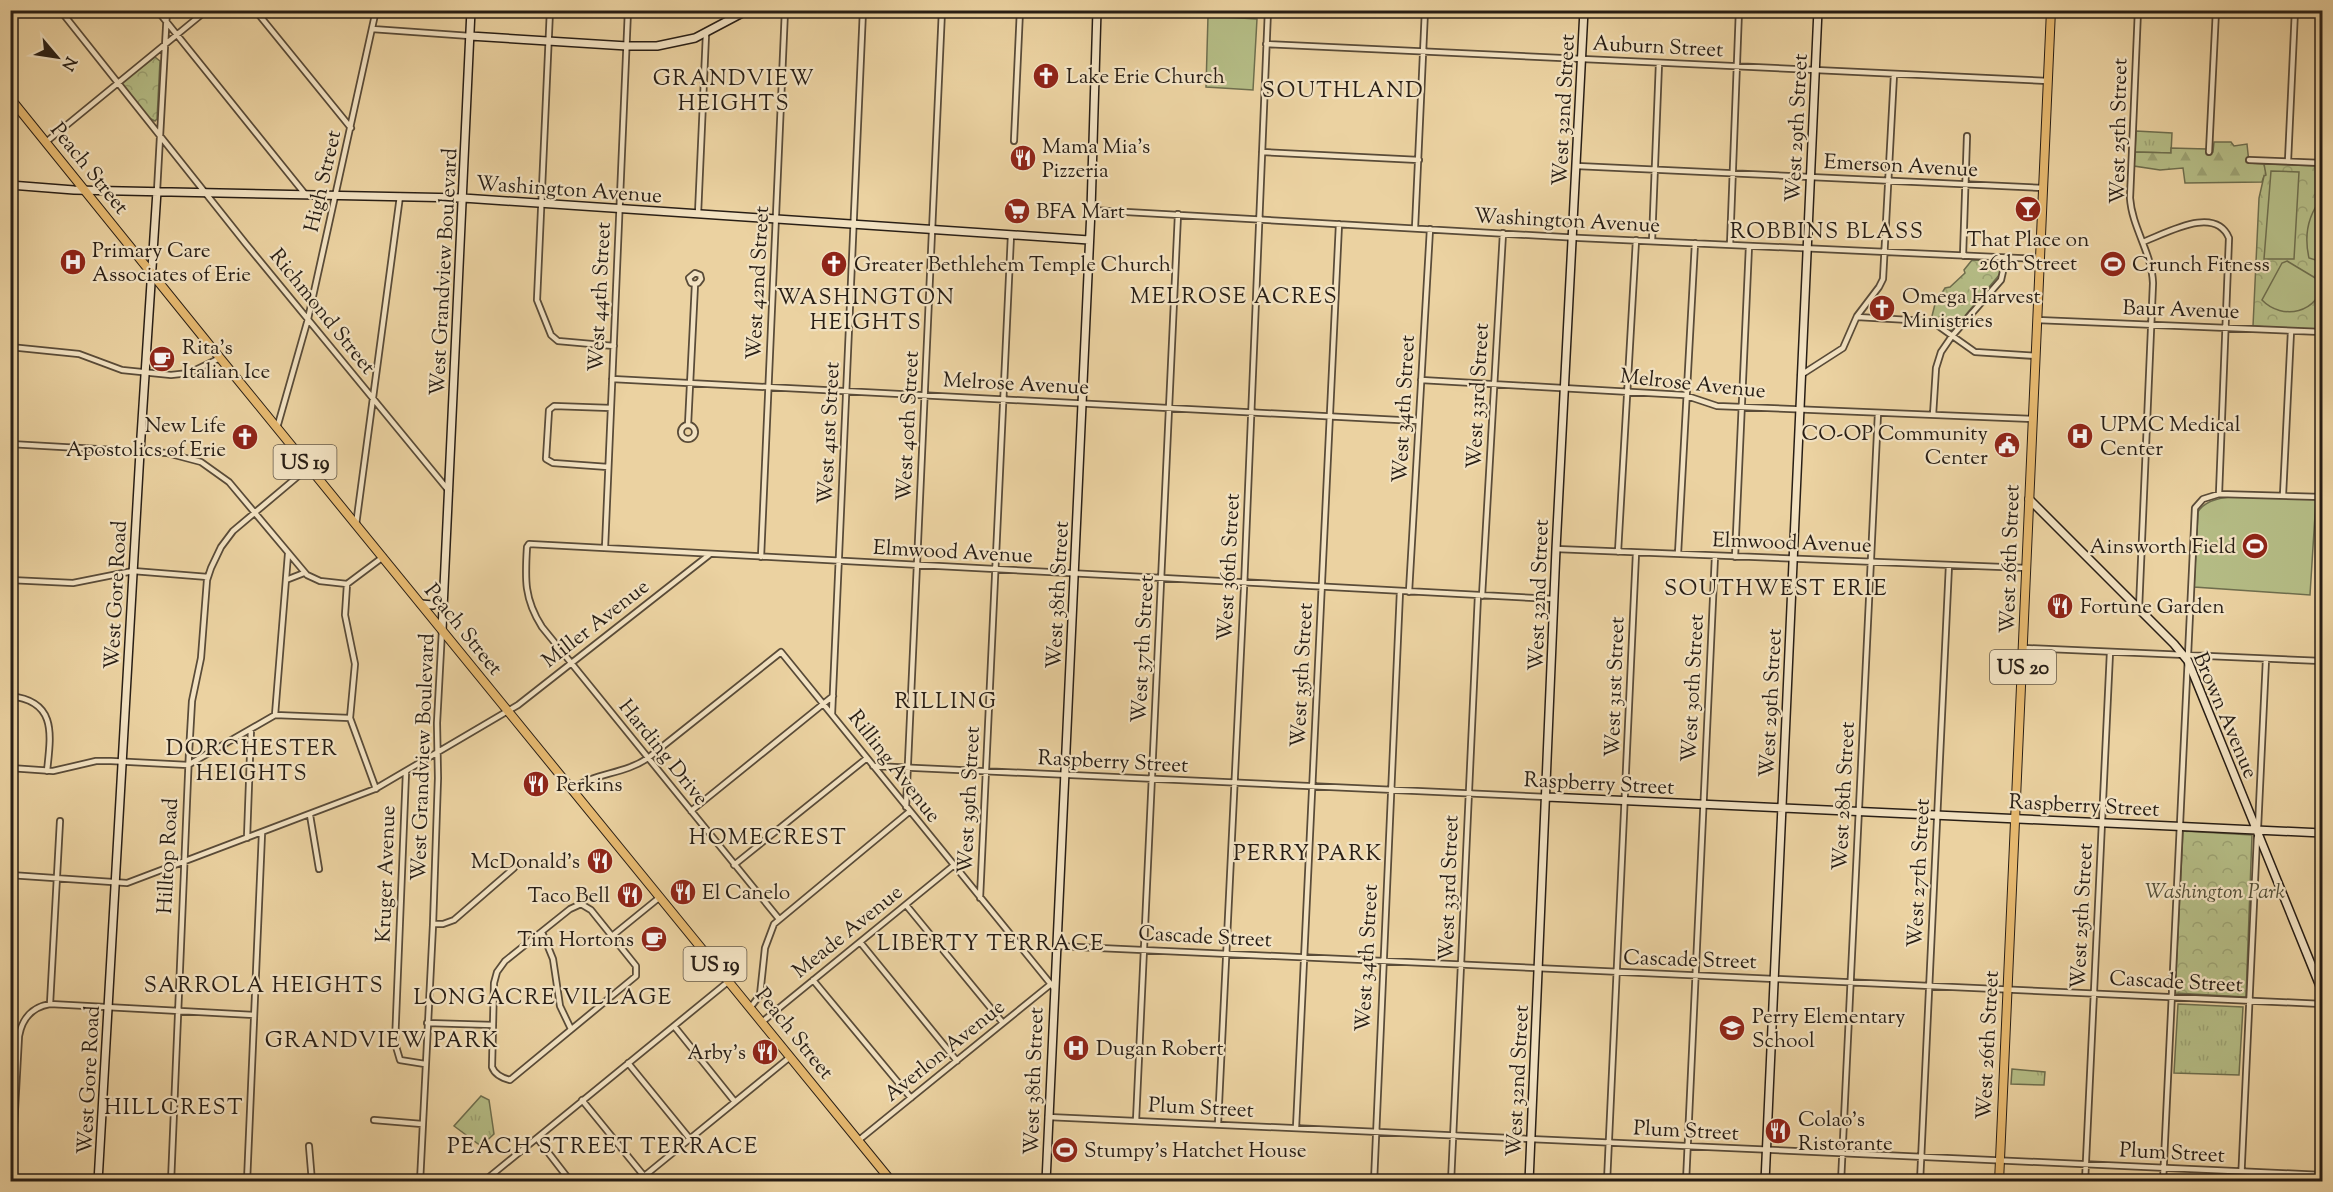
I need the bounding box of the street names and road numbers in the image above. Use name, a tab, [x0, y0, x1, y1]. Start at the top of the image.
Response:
street label: Auburn Street	[1592, 30, 1724, 66]
street label: West 32nd Street	[1546, 33, 1584, 187]
street label: West 29th Street	[1779, 53, 1817, 203]
street label: West 25th Street	[2104, 58, 2136, 204]
street label: Peach Street	[42, 117, 135, 222]
street label: High Street	[298, 128, 350, 235]
street label: West Grandview Boulevard	[424, 147, 466, 397]
street label: Emerson Avenue	[1823, 148, 1979, 186]
street label: Washington Avenue	[475, 170, 663, 212]
street label: Washington Avenue	[1473, 202, 1661, 242]
street label: West 42nd Street	[740, 205, 778, 361]
street label: West 44th Street	[582, 221, 620, 373]
street label: Richmond Street	[261, 243, 382, 382]
street label: Baur Avenue	[2122, 294, 2240, 328]
street label: West 33rd Street	[1460, 322, 1498, 470]
street label: West 34th Street	[1386, 334, 1424, 484]
street label: West 40th Street	[890, 350, 928, 502]
street label: West 41st Street	[811, 361, 849, 505]
street label: Melrose Avenue	[1618, 362, 1767, 408]
street label: Melrose Avenue	[942, 366, 1090, 404]
road number: US 19	[274, 445, 336, 479]
street label: West 26th Street	[1993, 484, 2029, 634]
street label: West 36th Street	[1211, 493, 1249, 642]
street label: West 32nd Street	[1522, 519, 1558, 672]
street label: West Gore Road	[98, 520, 136, 670]
street label: West 38th Street	[1040, 520, 1078, 670]
street label: Elmwood Avenue	[1712, 526, 1872, 562]
street label: Elmwood Avenue	[872, 534, 1034, 572]
street label: Miller Avenue	[536, 573, 656, 676]
street label: West 37th Street	[1125, 574, 1163, 724]
street label: Peach Street	[416, 578, 509, 683]
street label: West 35th Street	[1284, 602, 1322, 748]
street label: West 30th Street	[1675, 613, 1713, 763]
street label: West 31st Street	[1599, 616, 1633, 758]
street label: West 29th Street	[1753, 628, 1791, 778]
street label: West Grandview Boulevard	[405, 632, 443, 882]
street label: Brown Avenue	[2184, 648, 2264, 784]
road number: US 20	[1990, 650, 2056, 684]
street label: Harding Drive	[610, 694, 715, 813]
street label: Rilling Avenue	[840, 704, 947, 830]
street label: West 28th Street	[1826, 721, 1864, 872]
street label: West 39th Street	[951, 726, 989, 875]
street label: Raspberry Street	[1037, 744, 1189, 782]
street label: Raspberry Street	[1523, 766, 1675, 804]
street label: Raspberry Street	[2008, 788, 2160, 826]
street label: Hilltop Road	[151, 797, 187, 915]
street label: West 27th Street	[1901, 798, 1939, 949]
street label: Kruger Avenue	[370, 805, 404, 943]
street label: West 33rd Street	[1432, 814, 1468, 962]
street label: West 25th Street	[2064, 842, 2102, 990]
street label: Meade Avenue	[787, 879, 910, 986]
street label: West 34th Street	[1349, 883, 1387, 1033]
street label: Cascade Street	[1137, 920, 1272, 956]
street label: Cascade Street	[1623, 944, 1757, 978]
road number: US 19	[684, 947, 746, 981]
street label: Cascade Street	[2108, 965, 2243, 1001]
street label: West 26th Street	[1970, 970, 2008, 1120]
street label: Peach Street	[747, 982, 840, 1087]
street label: Averlon Avenue	[878, 993, 1012, 1110]
street label: West 32nd Street	[1500, 1004, 1538, 1158]
street label: West Gore Road	[71, 1005, 109, 1155]
street label: West 38th Street	[1017, 1007, 1053, 1156]
street label: Plum Street	[1147, 1091, 1254, 1127]
street label: Plum Street	[1632, 1114, 1739, 1150]
street label: Plum Street	[2118, 1136, 2225, 1172]

